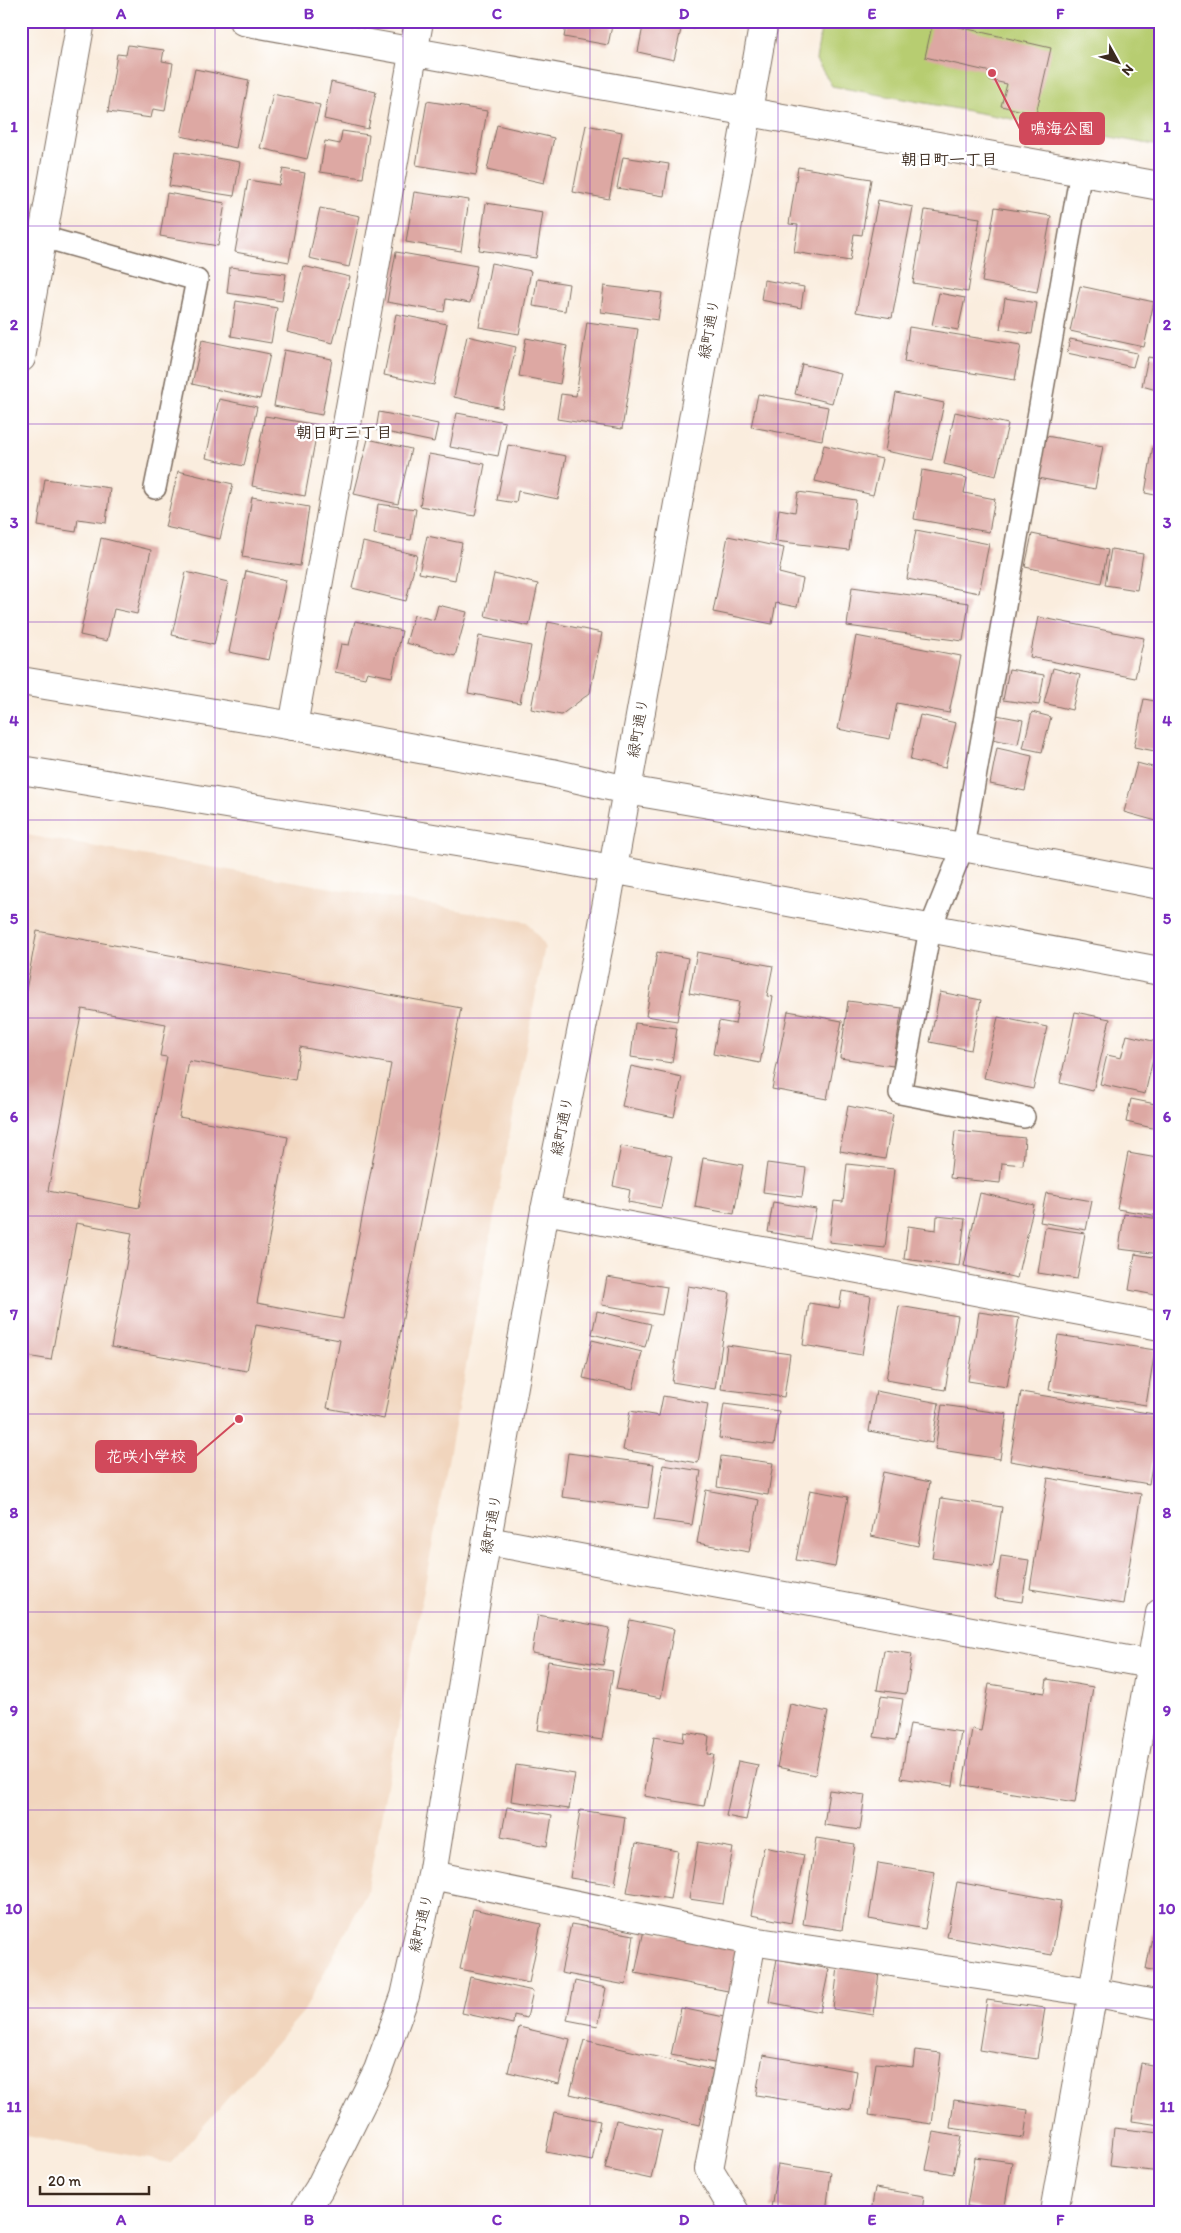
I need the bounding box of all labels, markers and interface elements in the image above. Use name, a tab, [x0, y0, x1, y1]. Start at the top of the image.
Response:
text: A	[115, 4, 127, 23]
text: B	[304, 4, 315, 23]
text: C	[492, 4, 503, 23]
text: D	[679, 4, 690, 23]
text: E	[868, 4, 877, 23]
text: F	[1056, 4, 1065, 23]
north arrow	[1094, 38, 1144, 88]
text: N	[1118, 61, 1137, 79]
callout: 鳴海公園	[1020, 113, 1104, 144]
text: 1	[10, 117, 18, 136]
text: 1	[1163, 117, 1171, 136]
text: 鳴海公園	[1030, 119, 1094, 138]
district label: 朝日町一丁目	[901, 150, 997, 169]
street label: 緑町通り	[695, 298, 723, 360]
text: 2	[10, 315, 19, 334]
text: 2	[1163, 315, 1172, 334]
district label: 朝日町三丁目	[296, 423, 392, 442]
text: 3	[10, 513, 19, 532]
text: 3	[1163, 513, 1172, 532]
street label: 緑町通り	[624, 697, 652, 759]
text: 4	[9, 711, 19, 730]
text: 4	[1162, 711, 1172, 730]
text: 5	[10, 909, 19, 928]
text: 5	[1163, 909, 1172, 928]
street label: 緑町通り	[547, 1095, 577, 1157]
text: 6	[10, 1107, 19, 1126]
text: 6	[1163, 1107, 1172, 1126]
text: 7	[9, 1305, 18, 1324]
text: 7	[1162, 1305, 1171, 1324]
callout: 花咲小学校	[96, 1441, 196, 1472]
text: 花咲小学校	[106, 1447, 186, 1466]
street label: 緑町通り	[477, 1493, 505, 1555]
text: 8	[10, 1503, 19, 1522]
text: 8	[1163, 1503, 1172, 1522]
text: 9	[10, 1701, 18, 1720]
text: 9	[1163, 1701, 1171, 1720]
street label: 緑町通り	[405, 1892, 437, 1954]
text: 10	[5, 1899, 23, 1918]
text: 10	[1158, 1899, 1176, 1918]
text: 11	[7, 2097, 22, 2116]
text: 11	[1160, 2097, 1175, 2116]
scale bar	[40, 2163, 149, 2195]
text: 20 m	[48, 2172, 82, 2190]
text: A	[115, 2210, 127, 2229]
text: B	[304, 2210, 315, 2229]
text: C	[492, 2210, 503, 2229]
text: D	[679, 2210, 690, 2229]
text: E	[868, 2210, 877, 2229]
text: F	[1056, 2210, 1065, 2229]

